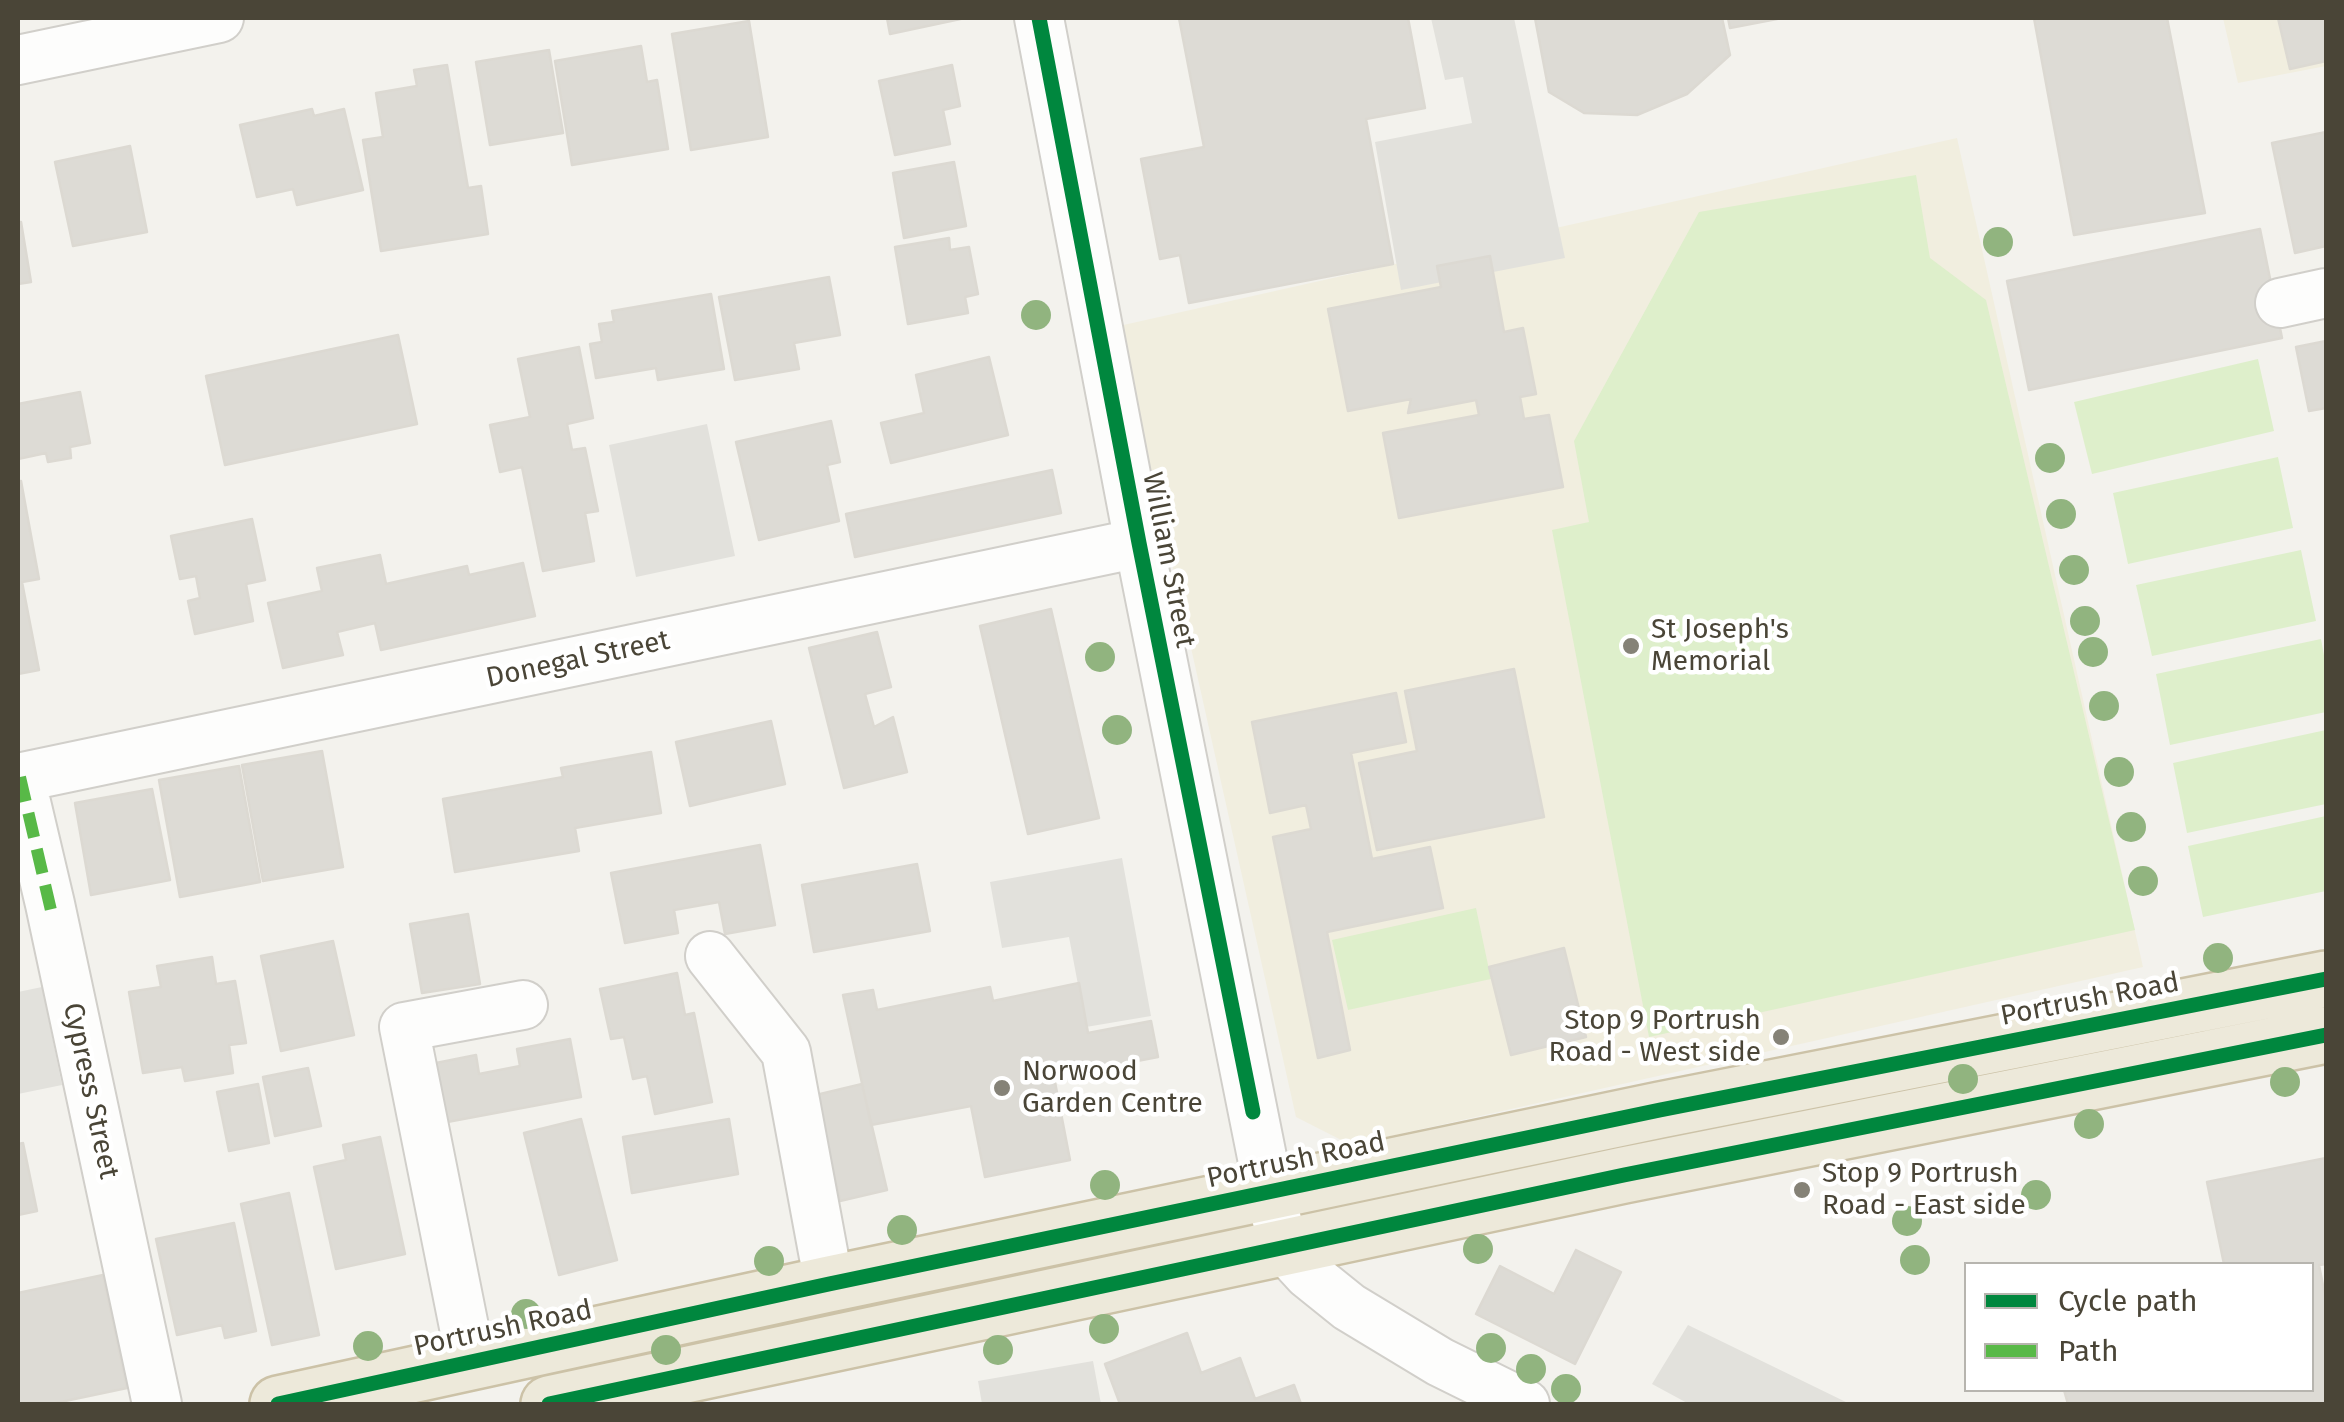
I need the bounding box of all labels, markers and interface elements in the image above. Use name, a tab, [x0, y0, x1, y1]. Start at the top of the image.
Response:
street label: William Street	[1135, 469, 1201, 651]
place label: St Joseph's Memorial	[1651, 613, 1789, 679]
street label: Donegal Street	[483, 624, 673, 696]
marker: St Joseph's Memorial	[1620, 635, 1642, 657]
street label: Portrush Road	[1998, 966, 2182, 1034]
street label: Cypress Street	[55, 1000, 125, 1182]
place label: Stop 9 Portrush Road - West side	[1549, 1004, 1761, 1070]
marker: Stop 9 Portrush Road - West side	[1770, 1026, 1792, 1048]
place label: Norwood Garden Centre	[1022, 1055, 1203, 1121]
marker: Norwood Garden Centre	[991, 1077, 1013, 1099]
street label: Portrush Road	[1204, 1126, 1388, 1196]
place label: Stop 9 Portrush Road - East side	[1822, 1157, 2026, 1223]
marker: Stop 9 Portrush Road - East side	[1791, 1179, 1813, 1201]
legend	[1964, 1262, 2314, 1392]
text: Cycle path	[2058, 1283, 2197, 1319]
street label: Portrush Road	[411, 1294, 595, 1364]
text: Path	[2058, 1333, 2119, 1369]

